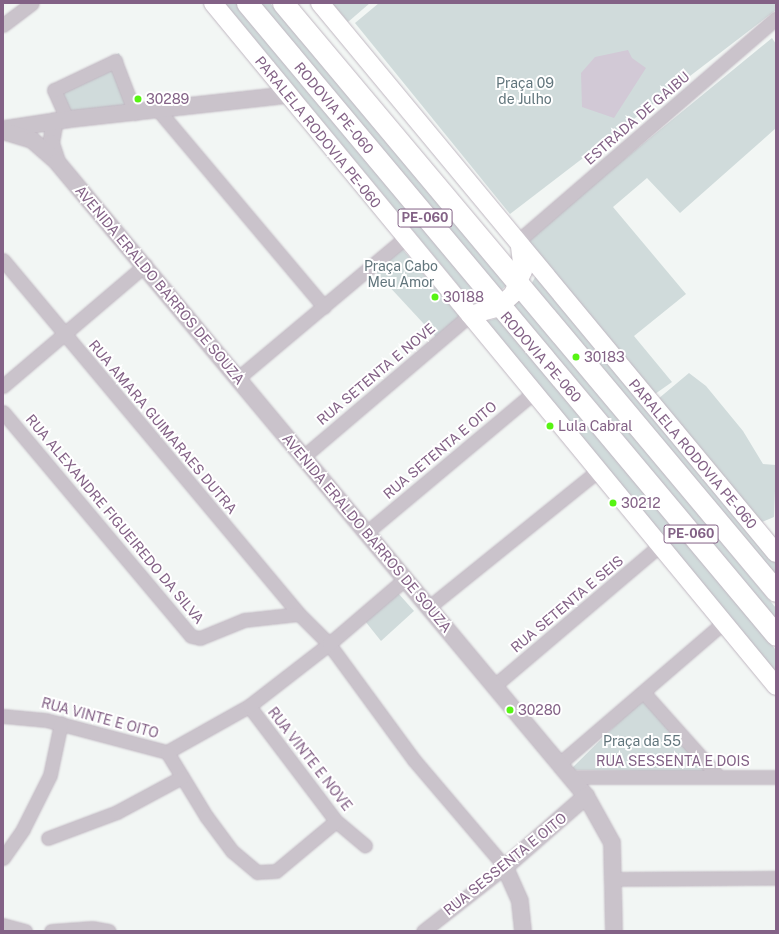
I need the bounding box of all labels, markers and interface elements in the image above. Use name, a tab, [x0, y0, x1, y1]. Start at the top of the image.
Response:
street label: PARALELA RODOVIA PE-060	[252, 53, 384, 211]
street label: RODOVIA PE-060	[291, 59, 377, 157]
street label: ESTRADA DE GAIBU	[581, 68, 693, 168]
park label: Praça 09 de Julho	[496, 75, 554, 108]
place label: 30289	[146, 91, 189, 107]
marker: 30289	[133, 94, 143, 104]
street label: AVENIDA ERALDO BARROS DE SOUZA	[72, 182, 248, 388]
road number: PE-060	[397, 207, 453, 229]
park label: Praça Cabo Meu Amor	[364, 258, 438, 290]
place label: 30188	[443, 289, 484, 305]
marker: 30188	[430, 292, 440, 302]
street label: RODOVIA PE-060	[497, 308, 585, 406]
street label: RUA SETENTA E NOVE	[314, 320, 438, 428]
street label: RUA AMARA GUIMARAES DUTRA	[85, 337, 241, 517]
place label: 30183	[584, 349, 625, 365]
marker: 30183	[571, 352, 581, 362]
street label: PARALELA RODOVIA PE-060	[625, 376, 761, 532]
street label: RUA SETENTA E OITO	[380, 398, 500, 502]
street label: RUA ALEXANDRE FIGUEIREDO DA SILVA	[22, 411, 208, 627]
place label: Lula Cabral	[558, 418, 632, 434]
marker: Lula Cabral	[545, 421, 555, 431]
street label: AVENIDA ERALDO BARROS DE SOUZA	[279, 430, 455, 636]
place label: 30212	[621, 495, 661, 511]
marker: 30212	[608, 498, 618, 508]
road number: PE-060	[663, 523, 719, 545]
street label: RUA SETENTA E SEIS	[507, 552, 627, 656]
street label: RUA VINTE E OITO	[39, 694, 161, 742]
place label: 30280	[518, 702, 561, 718]
street label: RUA VINTE E NOVE	[264, 704, 356, 814]
marker: 30280	[505, 705, 515, 715]
park label: Praça da 55	[603, 733, 681, 749]
street label: RUA SESSENTA E DOIS	[596, 753, 750, 769]
street label: RUA SESSENTA E OITO	[440, 809, 570, 919]

